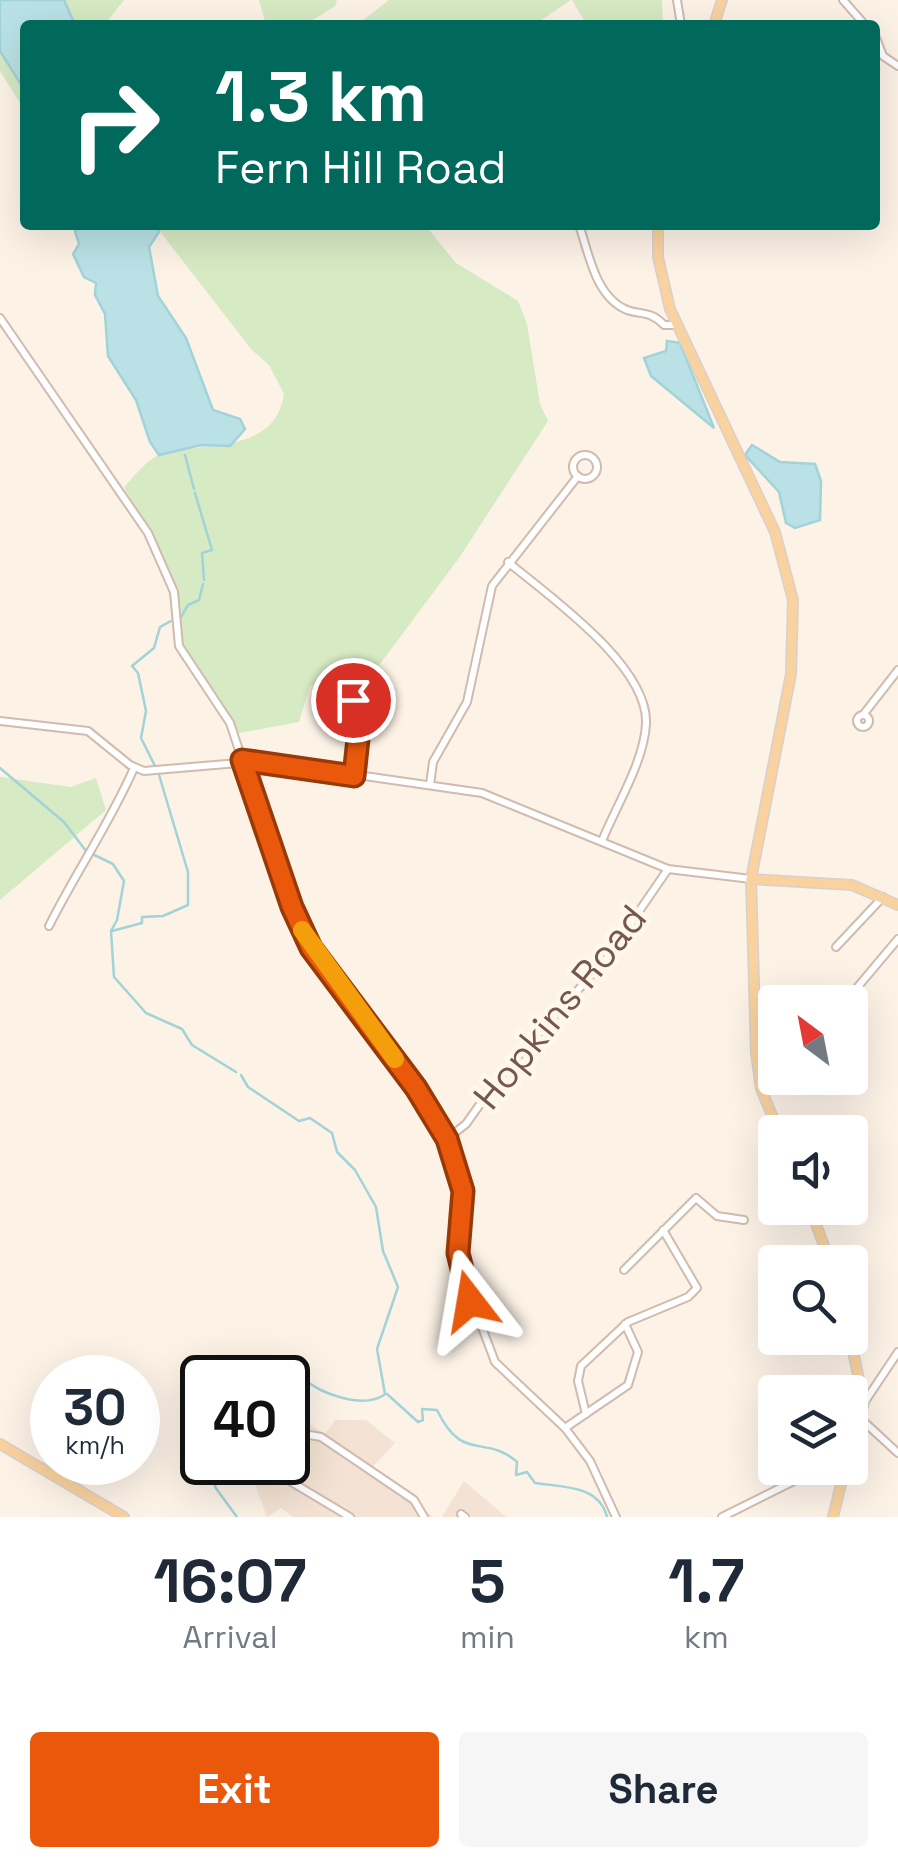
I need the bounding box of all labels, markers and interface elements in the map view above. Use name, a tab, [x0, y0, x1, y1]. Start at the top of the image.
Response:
text: 1.3 km	[215, 52, 427, 141]
icon: right	[50, 60, 180, 190]
text: Fern Hill Road	[215, 139, 506, 196]
pin	[311, 658, 396, 743]
icon: arrive	[326, 673, 381, 728]
street label: Hopkins Road	[463, 895, 657, 1119]
north arrow	[758, 985, 868, 1095]
map controls	[758, 985, 868, 1485]
button: sound	[758, 1115, 868, 1225]
button: search	[758, 1245, 868, 1355]
position arrow	[418, 1249, 522, 1353]
speed limit sign: 40	[180, 1355, 310, 1485]
button: layers	[758, 1375, 868, 1485]
text: 30	[64, 1376, 126, 1440]
text: km/h	[65, 1429, 125, 1461]
text: 16:07	[153, 1543, 306, 1620]
text: 5	[469, 1543, 505, 1620]
text: 1.7	[668, 1543, 745, 1620]
text: Arrival	[182, 1617, 278, 1657]
text: min	[460, 1617, 515, 1657]
text: km	[684, 1617, 729, 1657]
button: Exit	[30, 1732, 439, 1847]
button: Share	[459, 1732, 868, 1847]

